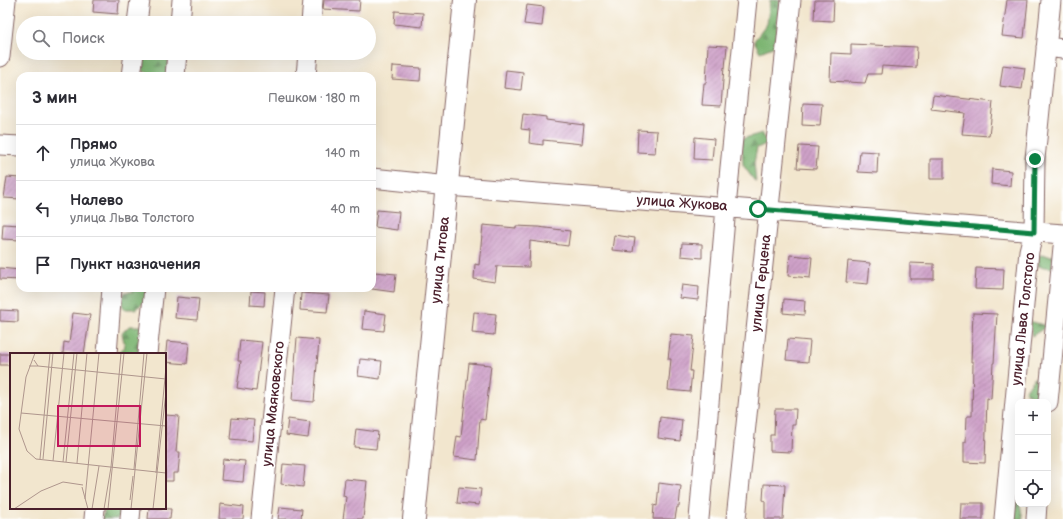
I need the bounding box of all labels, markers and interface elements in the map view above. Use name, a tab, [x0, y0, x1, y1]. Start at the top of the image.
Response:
search box	[16, 16, 376, 60]
icon: search	[30, 27, 52, 49]
text: Поиск	[62, 29, 105, 48]
text: 3 мин	[32, 88, 77, 108]
text: Пешком · 180 m	[268, 90, 360, 106]
text: Прямо	[70, 135, 117, 154]
icon: ahead	[32, 142, 54, 164]
text: 140 m	[325, 145, 360, 161]
route end	[1026, 150, 1044, 168]
text: улица Жукова	[70, 154, 155, 170]
text: Налево	[70, 191, 123, 210]
street label: улица Жукова	[636, 191, 729, 215]
icon: left	[32, 198, 54, 220]
route start	[749, 200, 767, 218]
text: 40 m	[330, 201, 360, 217]
text: улица Льва Толстого	[70, 210, 194, 226]
street label: улица Титова	[427, 215, 453, 304]
street label: улица Герцена	[747, 233, 775, 333]
street label: улица Льва Толстого	[1008, 252, 1038, 386]
icon: arrive	[32, 254, 54, 276]
text: Пункт назначения	[70, 255, 201, 274]
street label: улица Маяковского	[258, 340, 288, 468]
inset map	[10, 353, 166, 509]
map controls	[1015, 399, 1051, 507]
button: +	[1015, 399, 1051, 435]
button: −	[1015, 435, 1051, 471]
button: locate	[1015, 471, 1051, 507]

